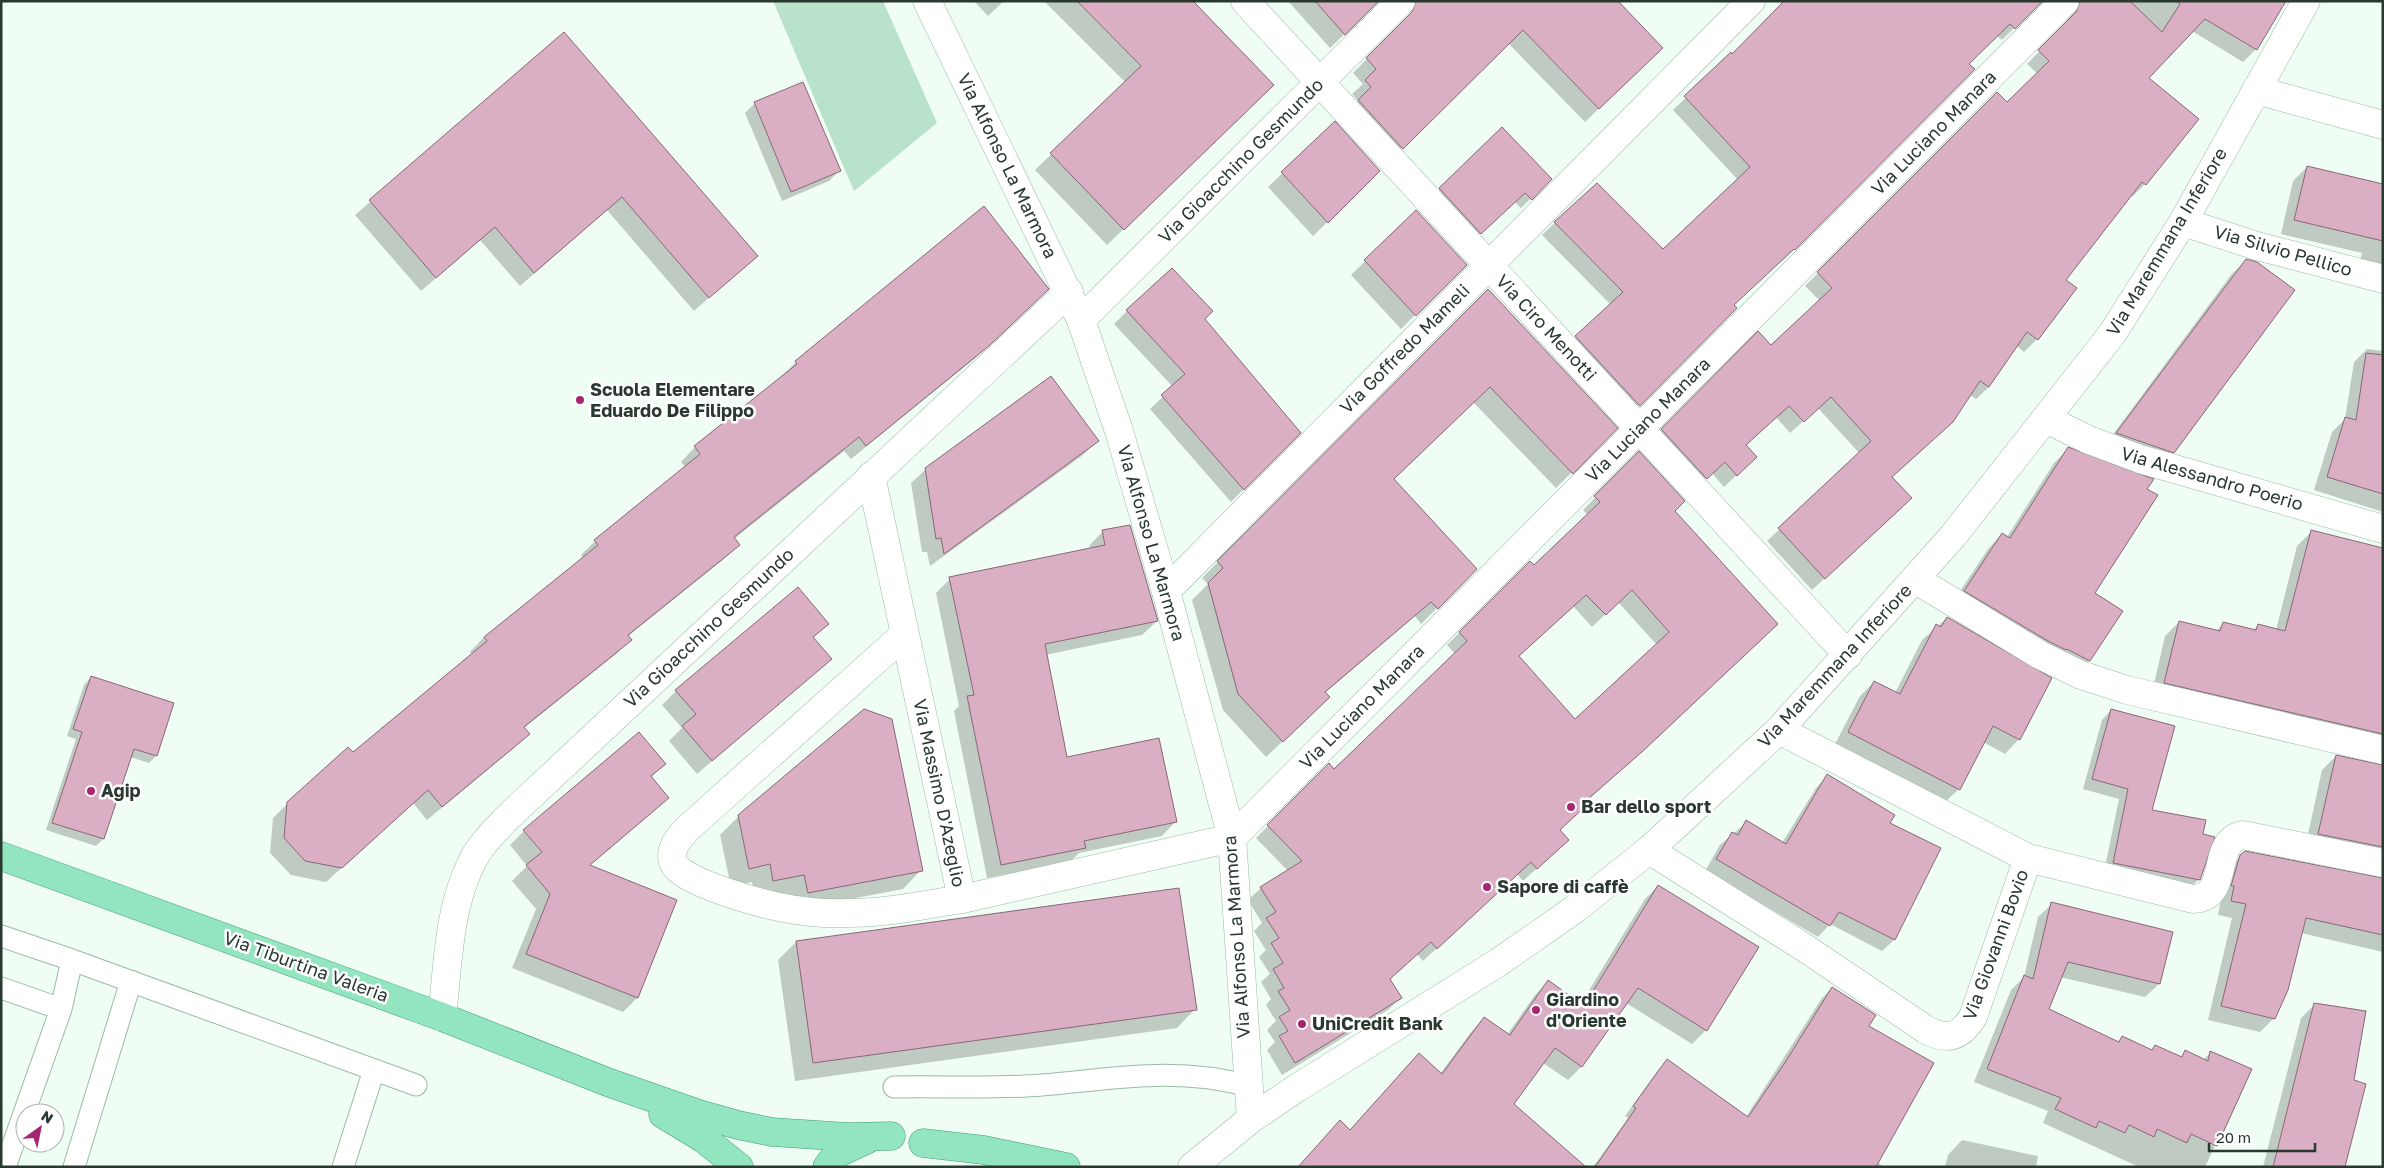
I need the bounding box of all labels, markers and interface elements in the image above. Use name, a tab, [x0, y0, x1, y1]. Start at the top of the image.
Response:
street label: Via Luciano Manara	[1866, 65, 2000, 199]
street label: Via Alfonso La Marmora	[953, 69, 1062, 262]
street label: Via Gioacchino Gesmundo	[1153, 73, 1327, 247]
street label: Via Maremmana Inferiore	[2101, 143, 2231, 340]
street label: Via Silvio Pellico	[2212, 220, 2355, 280]
street label: Via Ciro Menotti	[1492, 270, 1602, 385]
street label: Via Goffredo Mameli	[1335, 279, 1474, 418]
street label: Via Luciano Manara	[1580, 352, 1714, 486]
place label: Scuola Elementare Eduardo De Filippo	[590, 378, 755, 421]
marker: Scuola Elementare Eduardo De Filippo	[574, 394, 586, 406]
street label: Via Alfonso La Marmora	[1113, 442, 1191, 643]
street label: Via Alessandro Poerio	[2119, 442, 2306, 515]
street label: Via Gioacchino Gesmundo	[619, 543, 798, 712]
street label: Via Maremmana Inferiore	[1753, 579, 1916, 752]
street label: Via Luciano Manara	[1294, 639, 1428, 773]
street label: Via Massimo D'Azeglio	[909, 697, 971, 889]
place label: Agip	[101, 779, 141, 801]
marker: Agip	[85, 785, 97, 797]
place label: Bar dello sport	[1581, 795, 1711, 817]
marker: Bar dello sport	[1565, 801, 1577, 813]
street label: Via Alfonso La Marmora	[1218, 835, 1254, 1039]
street label: Via Giovanni Bovio	[1958, 866, 2033, 1023]
place label: Sapore di caffè	[1497, 875, 1629, 897]
marker: Sapore di caffè	[1481, 881, 1493, 893]
street label: Via Tiburtina Valeria	[221, 926, 392, 1006]
place label: Giardino d'Oriente	[1546, 988, 1627, 1031]
marker: Giardino d'Oriente	[1530, 1004, 1542, 1016]
place label: UniCredit Bank	[1312, 1012, 1444, 1034]
marker: UniCredit Bank	[1296, 1018, 1308, 1030]
north arrow	[15, 1103, 65, 1153]
text: N	[38, 1107, 56, 1127]
scale bar	[2209, 1120, 2315, 1152]
text: 20 m	[2216, 1128, 2251, 1146]

